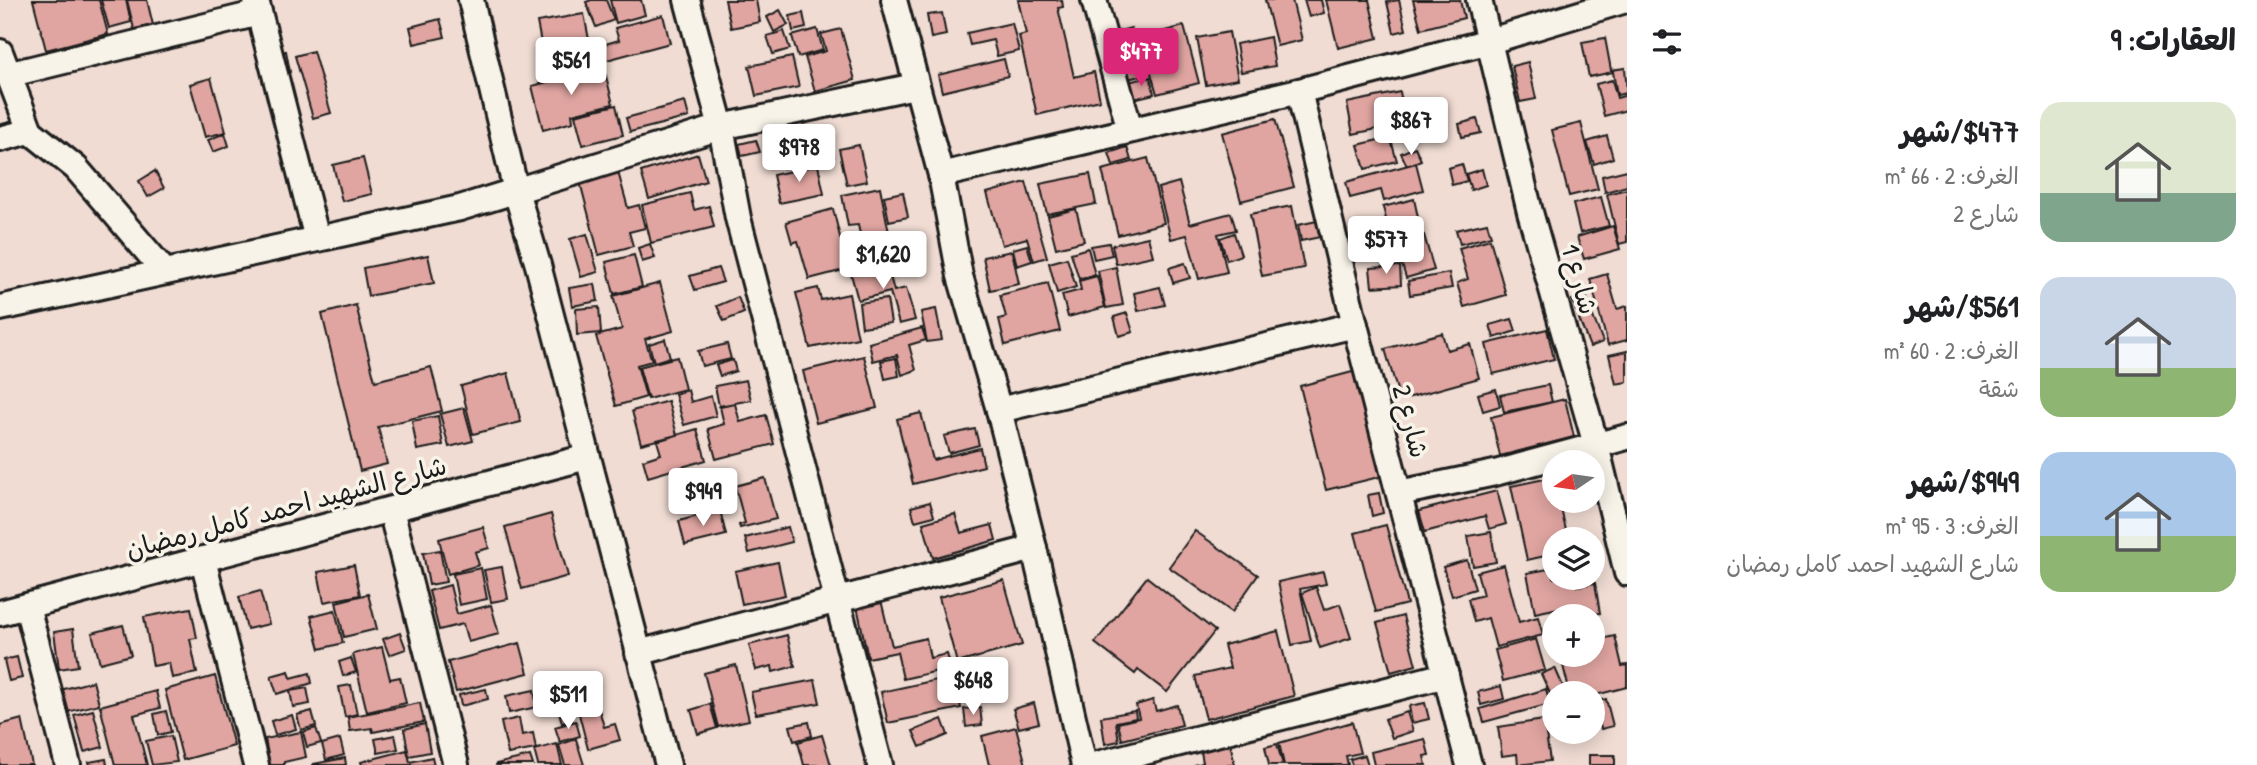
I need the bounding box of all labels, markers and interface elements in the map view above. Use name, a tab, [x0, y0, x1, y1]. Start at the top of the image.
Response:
text: العقارات: 9	[2111, 19, 2236, 59]
icon: filters	[1648, 23, 1686, 61]
pin: $477	[1100, 28, 1182, 88]
text: $477	[1119, 35, 1163, 66]
pin: $561	[530, 38, 612, 97]
text: $561	[552, 44, 590, 75]
pin: $867	[1370, 97, 1452, 157]
text: $867	[1390, 104, 1432, 135]
text: $477/شهر	[1900, 111, 2019, 151]
pin: $978	[758, 124, 840, 184]
icon: home	[2096, 130, 2180, 214]
text: $978	[778, 131, 820, 162]
text: الغرف: 2 · 66 m²	[1885, 160, 2019, 191]
text: شارع 2	[1953, 198, 2019, 229]
pin: $577	[1345, 216, 1427, 276]
text: $577	[1364, 223, 1408, 254]
pin: $1,620	[826, 232, 940, 291]
text: $1,620	[856, 238, 910, 269]
street label: شارع 1	[1552, 240, 1607, 319]
text: $561/شهر	[1906, 286, 2019, 326]
icon: home	[2096, 305, 2180, 389]
text: الغرف: 2 · 60 m²	[1884, 335, 2019, 366]
text: شقة	[1979, 373, 2019, 404]
street label: شارع 2	[1383, 381, 1438, 462]
street label: شارع الشهيد احمد كامل رمضان	[122, 447, 451, 568]
north arrow	[1542, 450, 1605, 513]
map controls	[1542, 450, 1605, 744]
text: $949/شهر	[1908, 461, 2019, 501]
pin: $949	[662, 468, 744, 528]
text: $949	[684, 475, 722, 506]
icon: home	[2096, 480, 2180, 564]
text: الغرف: 3 · 95 m²	[1885, 510, 2019, 541]
button: layers	[1542, 527, 1605, 590]
text: شارع الشهيد احمد كامل رمضان	[1726, 548, 2019, 579]
button: +	[1542, 604, 1605, 667]
pin: $648	[932, 658, 1014, 717]
text: $648	[953, 664, 993, 695]
pin: $511	[527, 672, 609, 731]
text: $511	[549, 678, 587, 709]
button: −	[1542, 681, 1605, 744]

